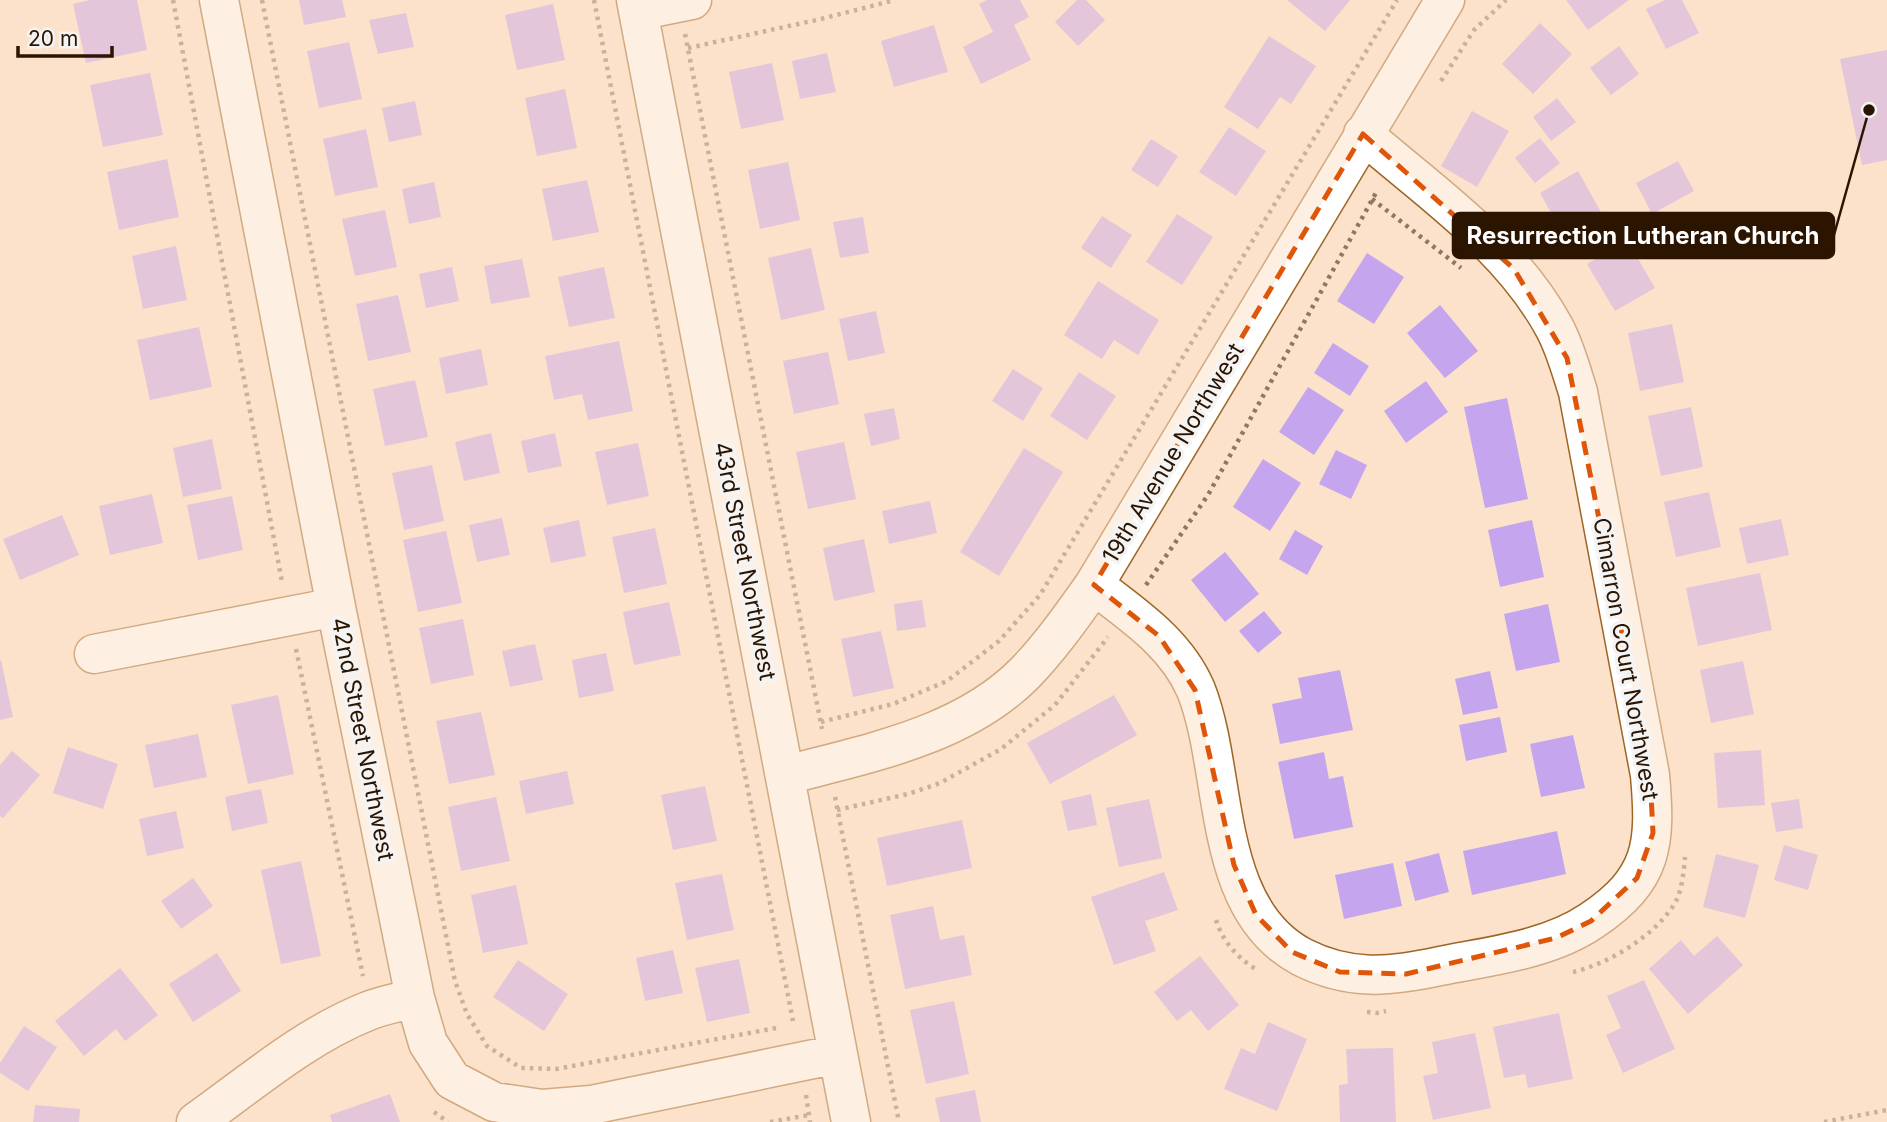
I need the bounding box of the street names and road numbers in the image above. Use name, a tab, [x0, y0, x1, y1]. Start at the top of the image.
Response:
street label: 19th Avenue Northwest	[1096, 338, 1250, 568]
street label: 43rd Street Northwest	[708, 440, 782, 683]
street label: Cimarron Court Northwest	[1587, 515, 1665, 803]
street label: 42nd Street Northwest	[326, 615, 400, 863]

